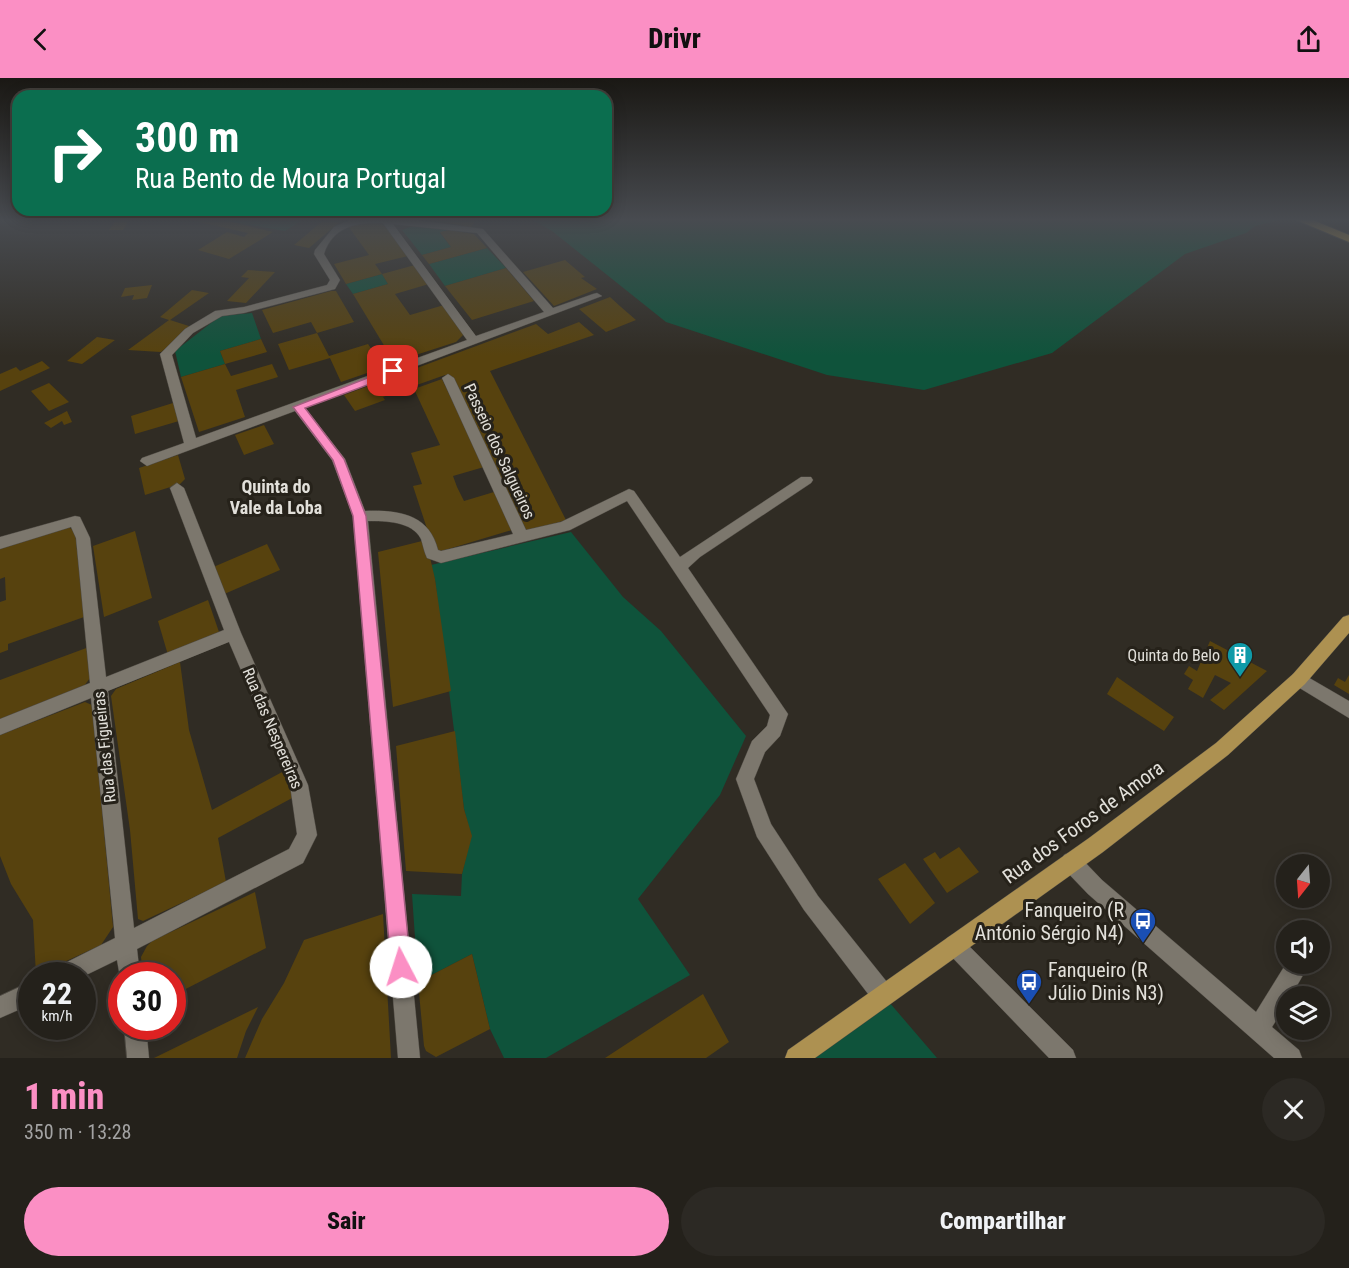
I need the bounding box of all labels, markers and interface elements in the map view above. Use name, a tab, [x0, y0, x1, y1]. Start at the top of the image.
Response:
icon: back	[24, 23, 57, 56]
text: Drivr	[648, 23, 701, 55]
icon: share	[1292, 23, 1325, 56]
text: 300 m	[135, 113, 240, 162]
icon: right	[36, 114, 114, 192]
text: Rua Bento de Moura Portugal	[135, 163, 446, 195]
pin	[367, 345, 418, 396]
icon: arrive	[376, 354, 409, 387]
street label: Passeio dos Salgueiros	[460, 380, 539, 522]
district label: Quinta do Vale da Loba	[230, 476, 322, 518]
building icon: Quinta do Belo	[1225, 640, 1255, 678]
place label: Quinta do Belo	[1128, 646, 1220, 665]
street label: Rua das Nespereiras	[238, 665, 307, 792]
street label: Rua das Figueiras	[89, 690, 120, 804]
street label: Rua dos Foros de Amora	[998, 756, 1168, 888]
north arrow	[1276, 854, 1330, 908]
map controls	[1276, 854, 1330, 1040]
place label: Fanqueiro (R António Sérgio N4)	[975, 898, 1124, 945]
bus stop icon: Fanqueiro (R António Sérgio N4)	[1128, 906, 1158, 944]
button: sound	[1276, 920, 1330, 974]
position arrow	[369, 935, 433, 999]
place label: Fanqueiro (R Júlio Dinis N3)	[1048, 958, 1164, 1005]
speed limit sign: 30	[108, 962, 186, 1040]
bus stop icon: Fanqueiro (R Júlio Dinis N3)	[1014, 967, 1044, 1005]
text: 22	[42, 976, 72, 1011]
button: layers	[1276, 986, 1330, 1040]
text: km/h	[42, 1007, 72, 1025]
text: 1 min	[24, 1076, 104, 1118]
button: close	[1262, 1078, 1325, 1141]
text: 350 m · 13:28	[24, 1120, 131, 1144]
button: Sair	[24, 1187, 669, 1256]
button: Compartilhar	[681, 1187, 1325, 1256]

